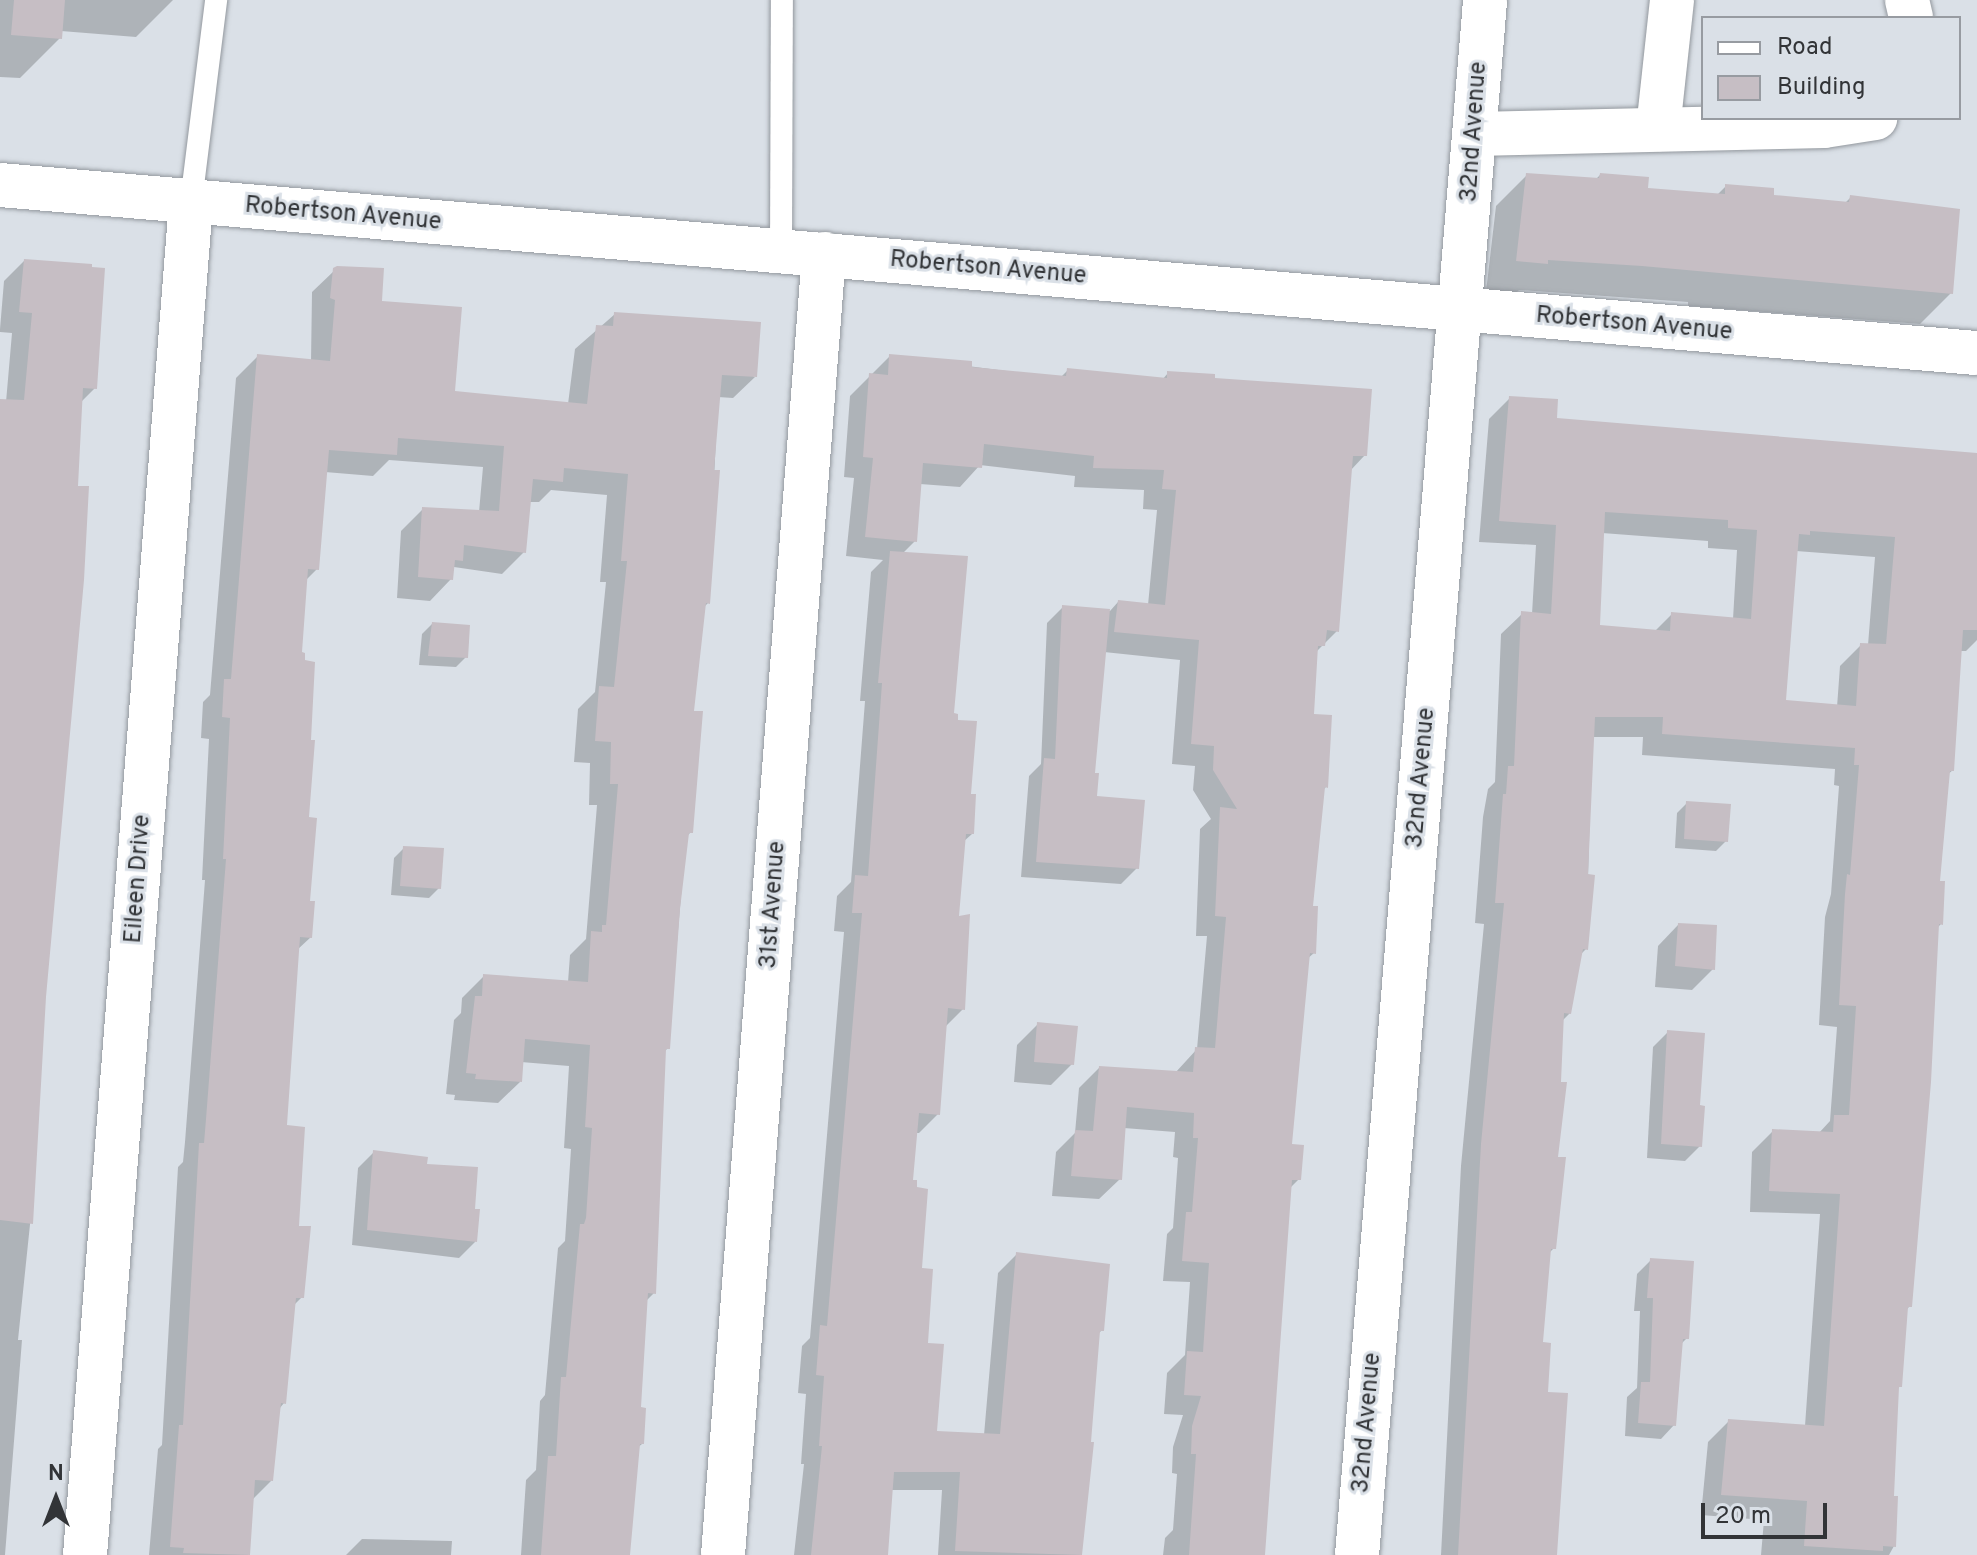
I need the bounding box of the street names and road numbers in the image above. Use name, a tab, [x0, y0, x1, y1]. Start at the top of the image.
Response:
street label: 32nd Avenue	[1456, 60, 1494, 204]
street label: Robertson Avenue	[243, 192, 443, 238]
street label: Robertson Avenue	[888, 246, 1088, 292]
street label: Robertson Avenue	[1534, 302, 1734, 348]
street label: 32nd Avenue	[1401, 706, 1443, 850]
street label: Eileen Drive	[120, 814, 158, 944]
street label: 31st Avenue	[755, 840, 793, 970]
street label: 32nd Avenue	[1347, 1351, 1389, 1495]

